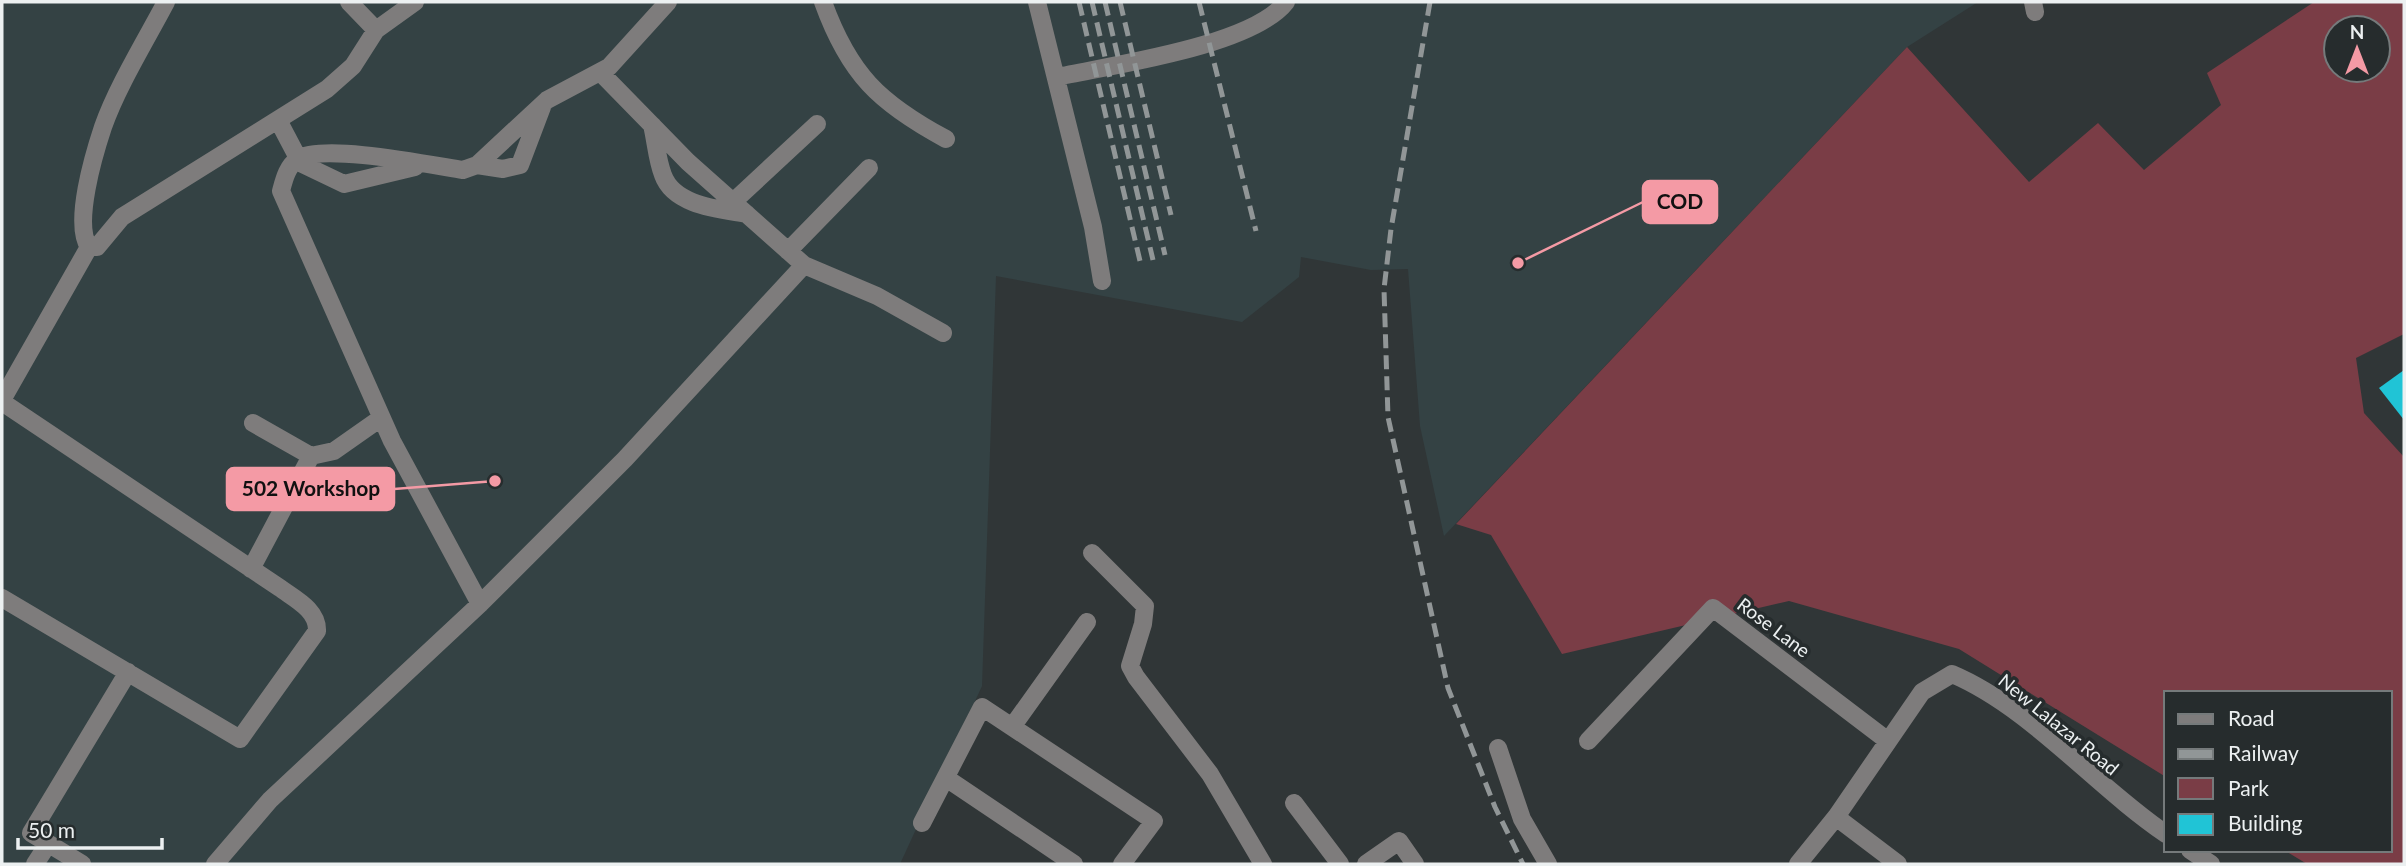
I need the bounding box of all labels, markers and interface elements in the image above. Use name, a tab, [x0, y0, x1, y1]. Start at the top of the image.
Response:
north arrow	[2322, 14, 2392, 84]
text: N	[2350, 20, 2364, 43]
callout: COD	[1643, 181, 1717, 223]
text: COD	[1657, 188, 1703, 213]
callout: 502 Workshop	[227, 468, 394, 510]
text: 502 Workshop	[242, 475, 380, 500]
street label: Rose Lane	[1733, 592, 1815, 662]
street label: New Lalazar Road	[1994, 668, 2124, 780]
legend	[2164, 691, 2392, 852]
text: Road	[2228, 705, 2275, 730]
text: Railway	[2228, 740, 2299, 765]
text: Park	[2228, 775, 2269, 800]
scale bar	[18, 806, 161, 850]
text: Building	[2228, 810, 2303, 835]
text: 50 m	[28, 817, 75, 842]

